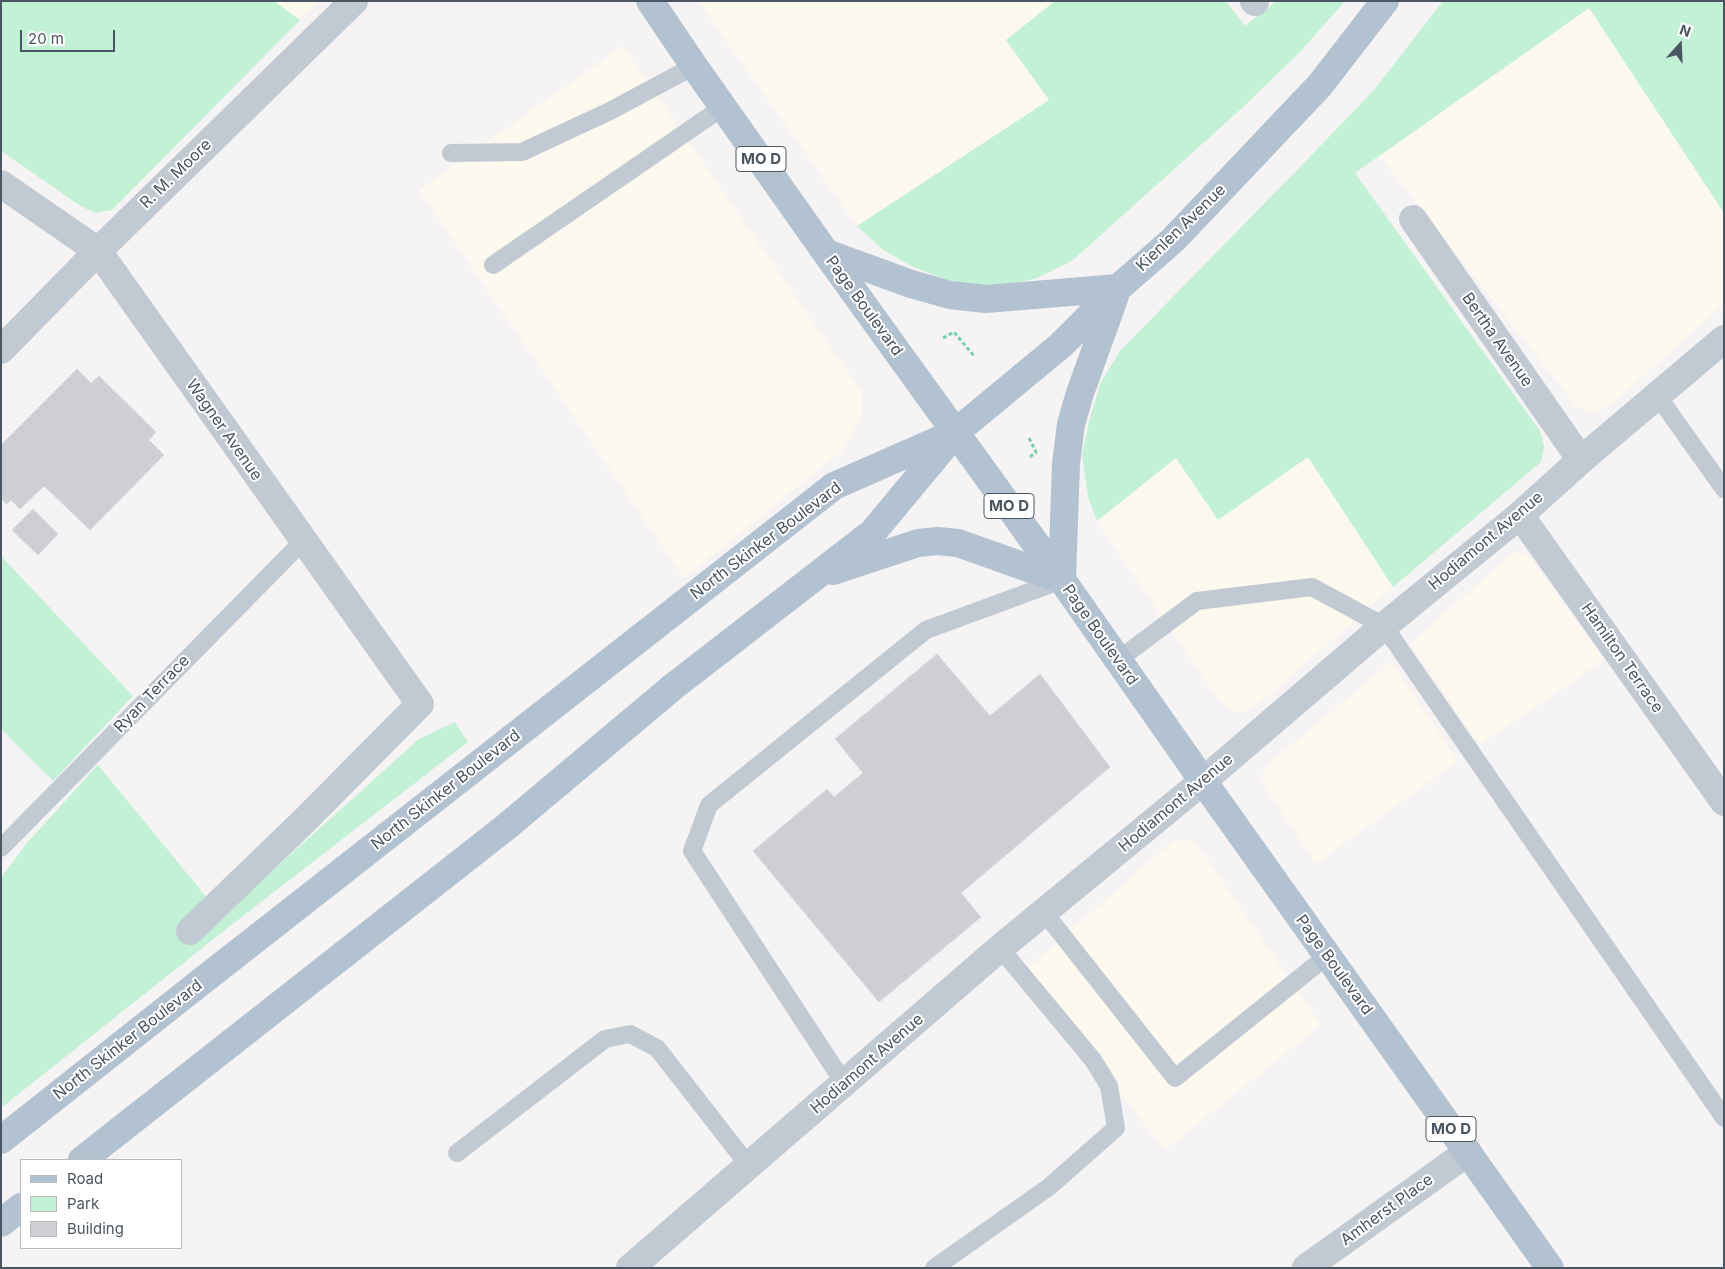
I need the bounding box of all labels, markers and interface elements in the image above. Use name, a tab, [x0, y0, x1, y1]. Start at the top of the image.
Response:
scale bar	[22, 20, 118, 52]
north arrow	[1655, 20, 1705, 70]
text: N	[1677, 21, 1693, 40]
text: 20 m	[28, 29, 64, 48]
street label: R. M. Moore	[136, 135, 216, 213]
road number: MO D	[736, 146, 786, 172]
street label: Kienlen Avenue	[1132, 180, 1230, 276]
street label: Page Boulevard	[821, 252, 907, 360]
street label: Bertha Avenue	[1457, 289, 1537, 391]
street label: Wagner Avenue	[182, 376, 266, 484]
street label: North Skinker Boulevard	[687, 478, 845, 604]
street label: Hodiamont Avenue	[1425, 488, 1547, 594]
road number: MO D	[984, 494, 1034, 518]
street label: Page Boulevard	[1058, 581, 1142, 689]
street label: Hamilton Terrace	[1577, 599, 1667, 717]
street label: Ryan Terrace	[110, 651, 194, 737]
street label: North Skinker Boulevard	[368, 726, 524, 854]
street label: Hodiamont Avenue	[1115, 750, 1237, 856]
street label: Page Boulevard	[1291, 911, 1377, 1019]
street label: North Skinker Boulevard	[50, 976, 206, 1104]
street label: Hodiamont Avenue	[807, 1010, 927, 1118]
road number: MO D	[1426, 1116, 1476, 1142]
legend	[20, 1159, 182, 1249]
text: Road	[67, 1169, 103, 1188]
street label: Amherst Place	[1337, 1170, 1437, 1250]
text: Park	[67, 1194, 99, 1213]
text: Building	[67, 1219, 124, 1238]

